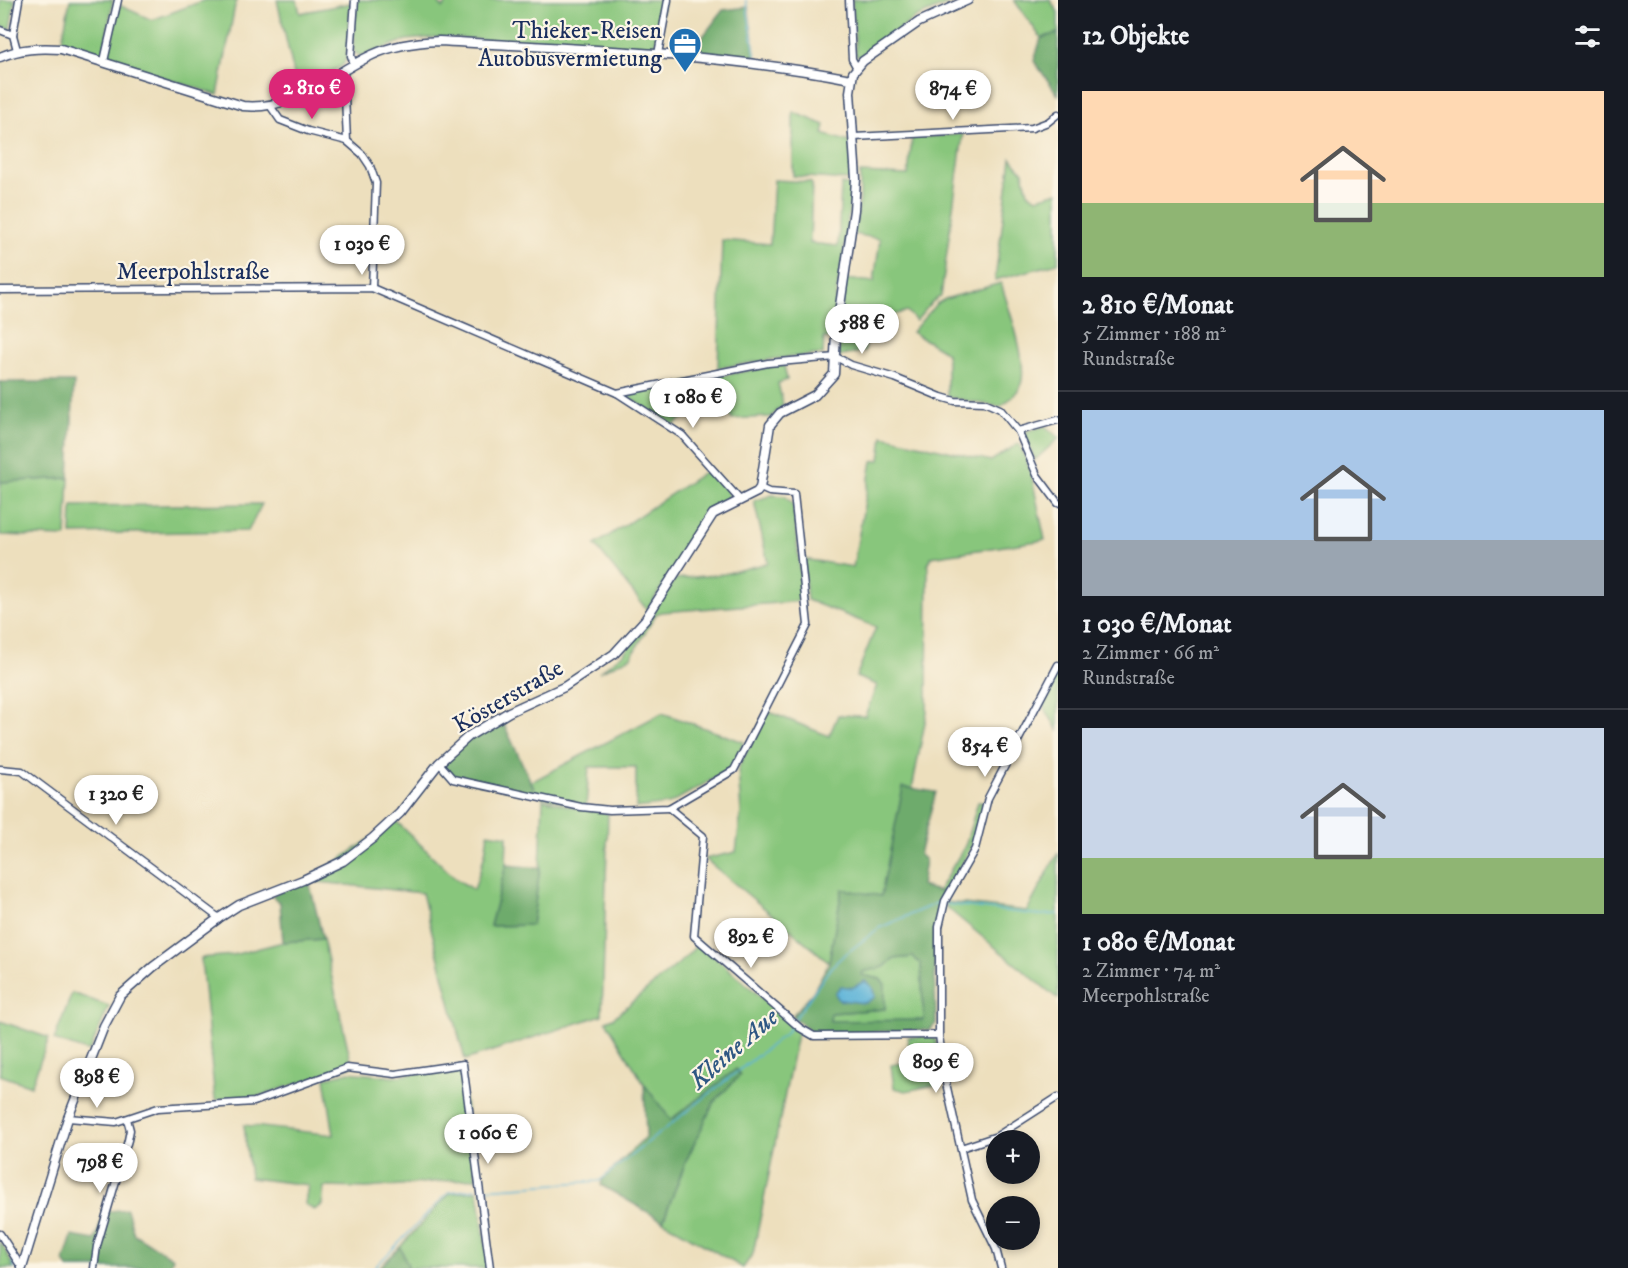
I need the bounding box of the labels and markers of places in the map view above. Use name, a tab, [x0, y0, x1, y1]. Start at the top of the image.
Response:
place label: Thieker-Reisen Autobusvermietung	[478, 16, 662, 74]
office icon: Thieker-Reisen Autobusvermietung	[667, 26, 703, 73]
pin: 2 810 €	[257, 69, 367, 120]
pin: 874 €	[911, 70, 995, 121]
pin: 1 030 €	[307, 225, 417, 276]
pin: 588 €	[820, 304, 904, 355]
pin: 1 080 €	[638, 378, 748, 429]
pin: 854 €	[943, 727, 1027, 778]
pin: 1 320 €	[61, 775, 171, 826]
pin: 892 €	[709, 918, 793, 969]
pin: 809 €	[894, 1043, 978, 1094]
pin: 898 €	[55, 1058, 139, 1109]
pin: 1 060 €	[433, 1114, 543, 1165]
pin: 798 €	[58, 1143, 142, 1194]

